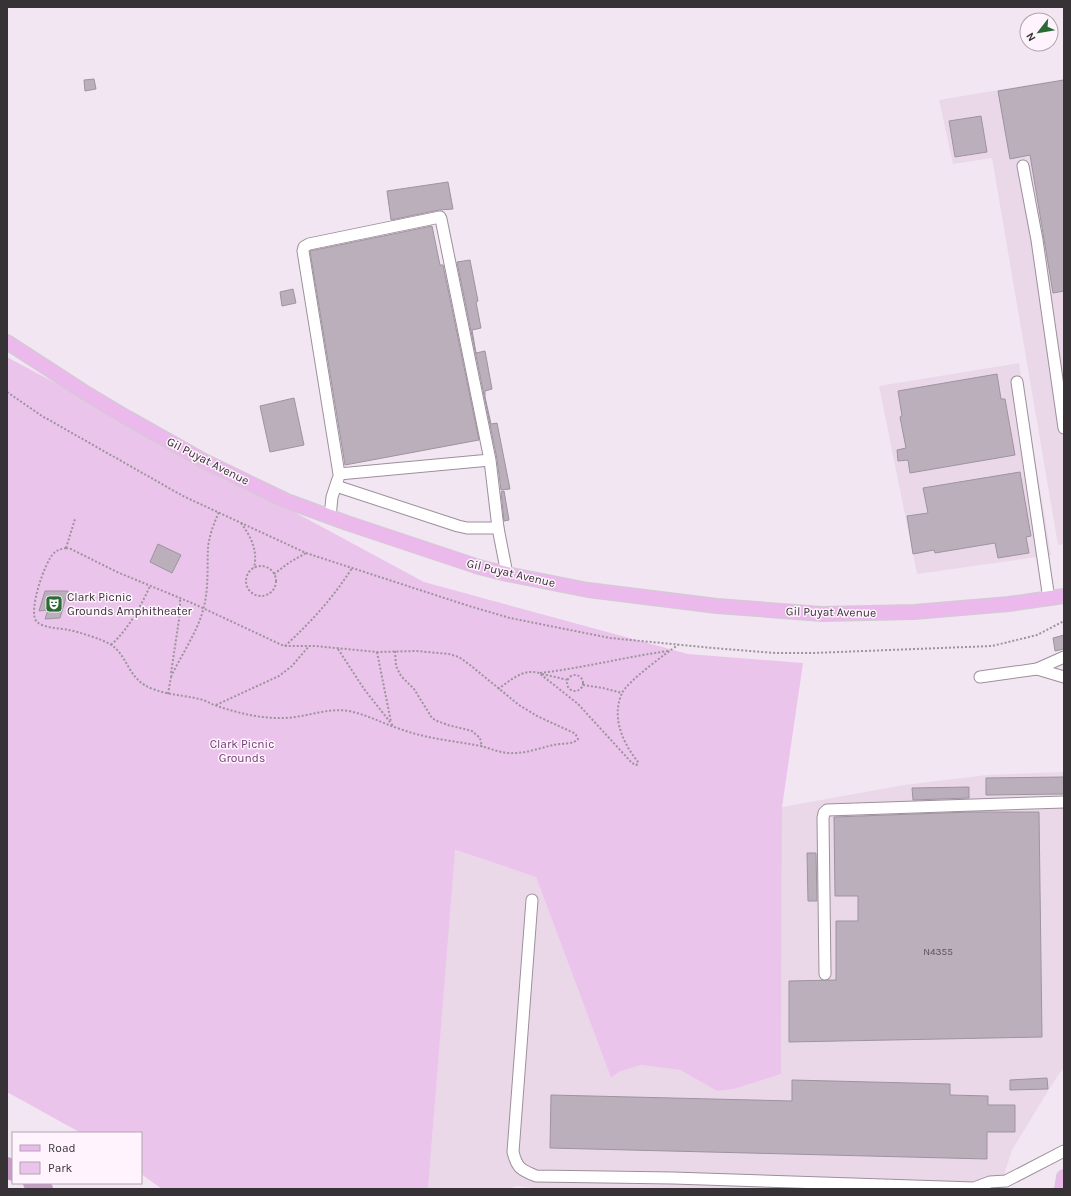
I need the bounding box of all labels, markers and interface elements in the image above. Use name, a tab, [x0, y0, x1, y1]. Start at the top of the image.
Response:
north arrow	[1019, 12, 1059, 52]
text: N	[1023, 30, 1038, 44]
street label: Gil Puyat Avenue	[165, 434, 251, 488]
street label: Gil Puyat Avenue	[465, 556, 557, 590]
place label: Clark Picnic Grounds Amphitheater	[67, 590, 193, 618]
theatre icon: Clark Picnic Grounds Amphitheater	[44, 594, 64, 614]
street label: Gil Puyat Avenue	[786, 604, 876, 620]
park label: Clark Picnic Grounds	[210, 737, 274, 765]
house number: N4355	[923, 946, 953, 958]
legend	[12, 1132, 142, 1184]
text: Road	[48, 1141, 76, 1155]
text: Park	[48, 1161, 73, 1175]

